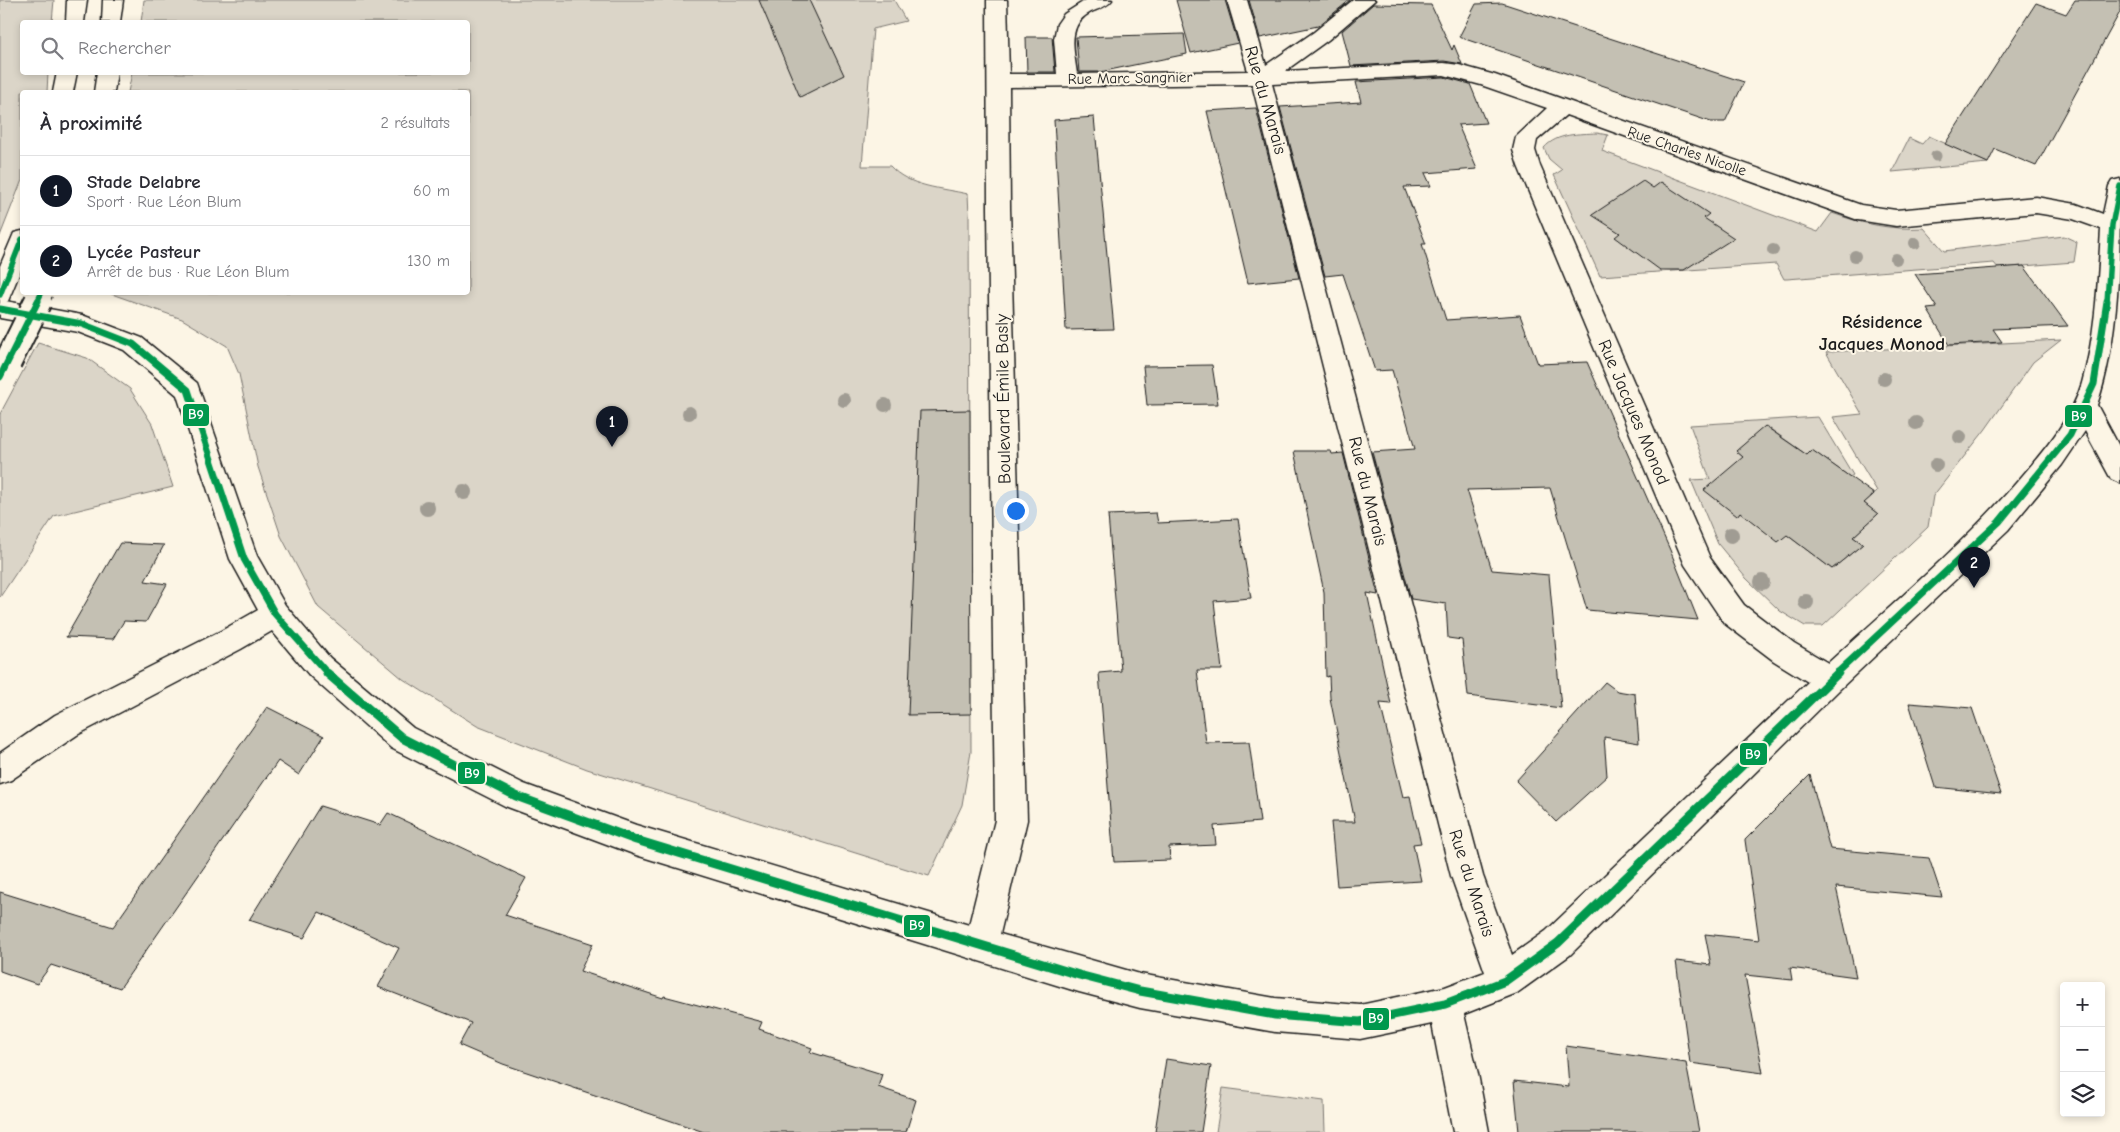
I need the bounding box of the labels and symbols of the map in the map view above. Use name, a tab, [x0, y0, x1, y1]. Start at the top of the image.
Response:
street label: Rue du Marais	[1240, 44, 1291, 157]
street label: Rue Marc Sangnier	[1068, 68, 1193, 88]
street label: Rue Charles Nicolle	[1625, 122, 1749, 180]
district label: Résidence Jacques Monod	[1819, 311, 1945, 355]
street label: Boulevard Émile Basly	[991, 313, 1015, 484]
street label: Rue Jacques Monod	[1593, 336, 1674, 488]
line badge: B9	[182, 403, 210, 427]
line badge: B9	[2064, 404, 2093, 428]
text: B9	[188, 406, 204, 423]
pin: 1	[596, 406, 628, 447]
text: B9	[2071, 408, 2087, 425]
street label: Rue du Marais	[1344, 434, 1391, 548]
your location	[1003, 498, 1029, 524]
pin: 2	[1958, 547, 1990, 588]
line badge: B9	[1739, 742, 1768, 766]
text: B9	[1745, 746, 1761, 763]
line badge: B9	[457, 761, 486, 785]
text: B9	[464, 765, 480, 782]
street label: Rue du Marais	[1444, 827, 1499, 940]
line badge: B9	[903, 914, 931, 938]
text: B9	[909, 917, 925, 934]
line badge: B9	[1362, 1007, 1390, 1031]
text: B9	[1368, 1010, 1384, 1027]

